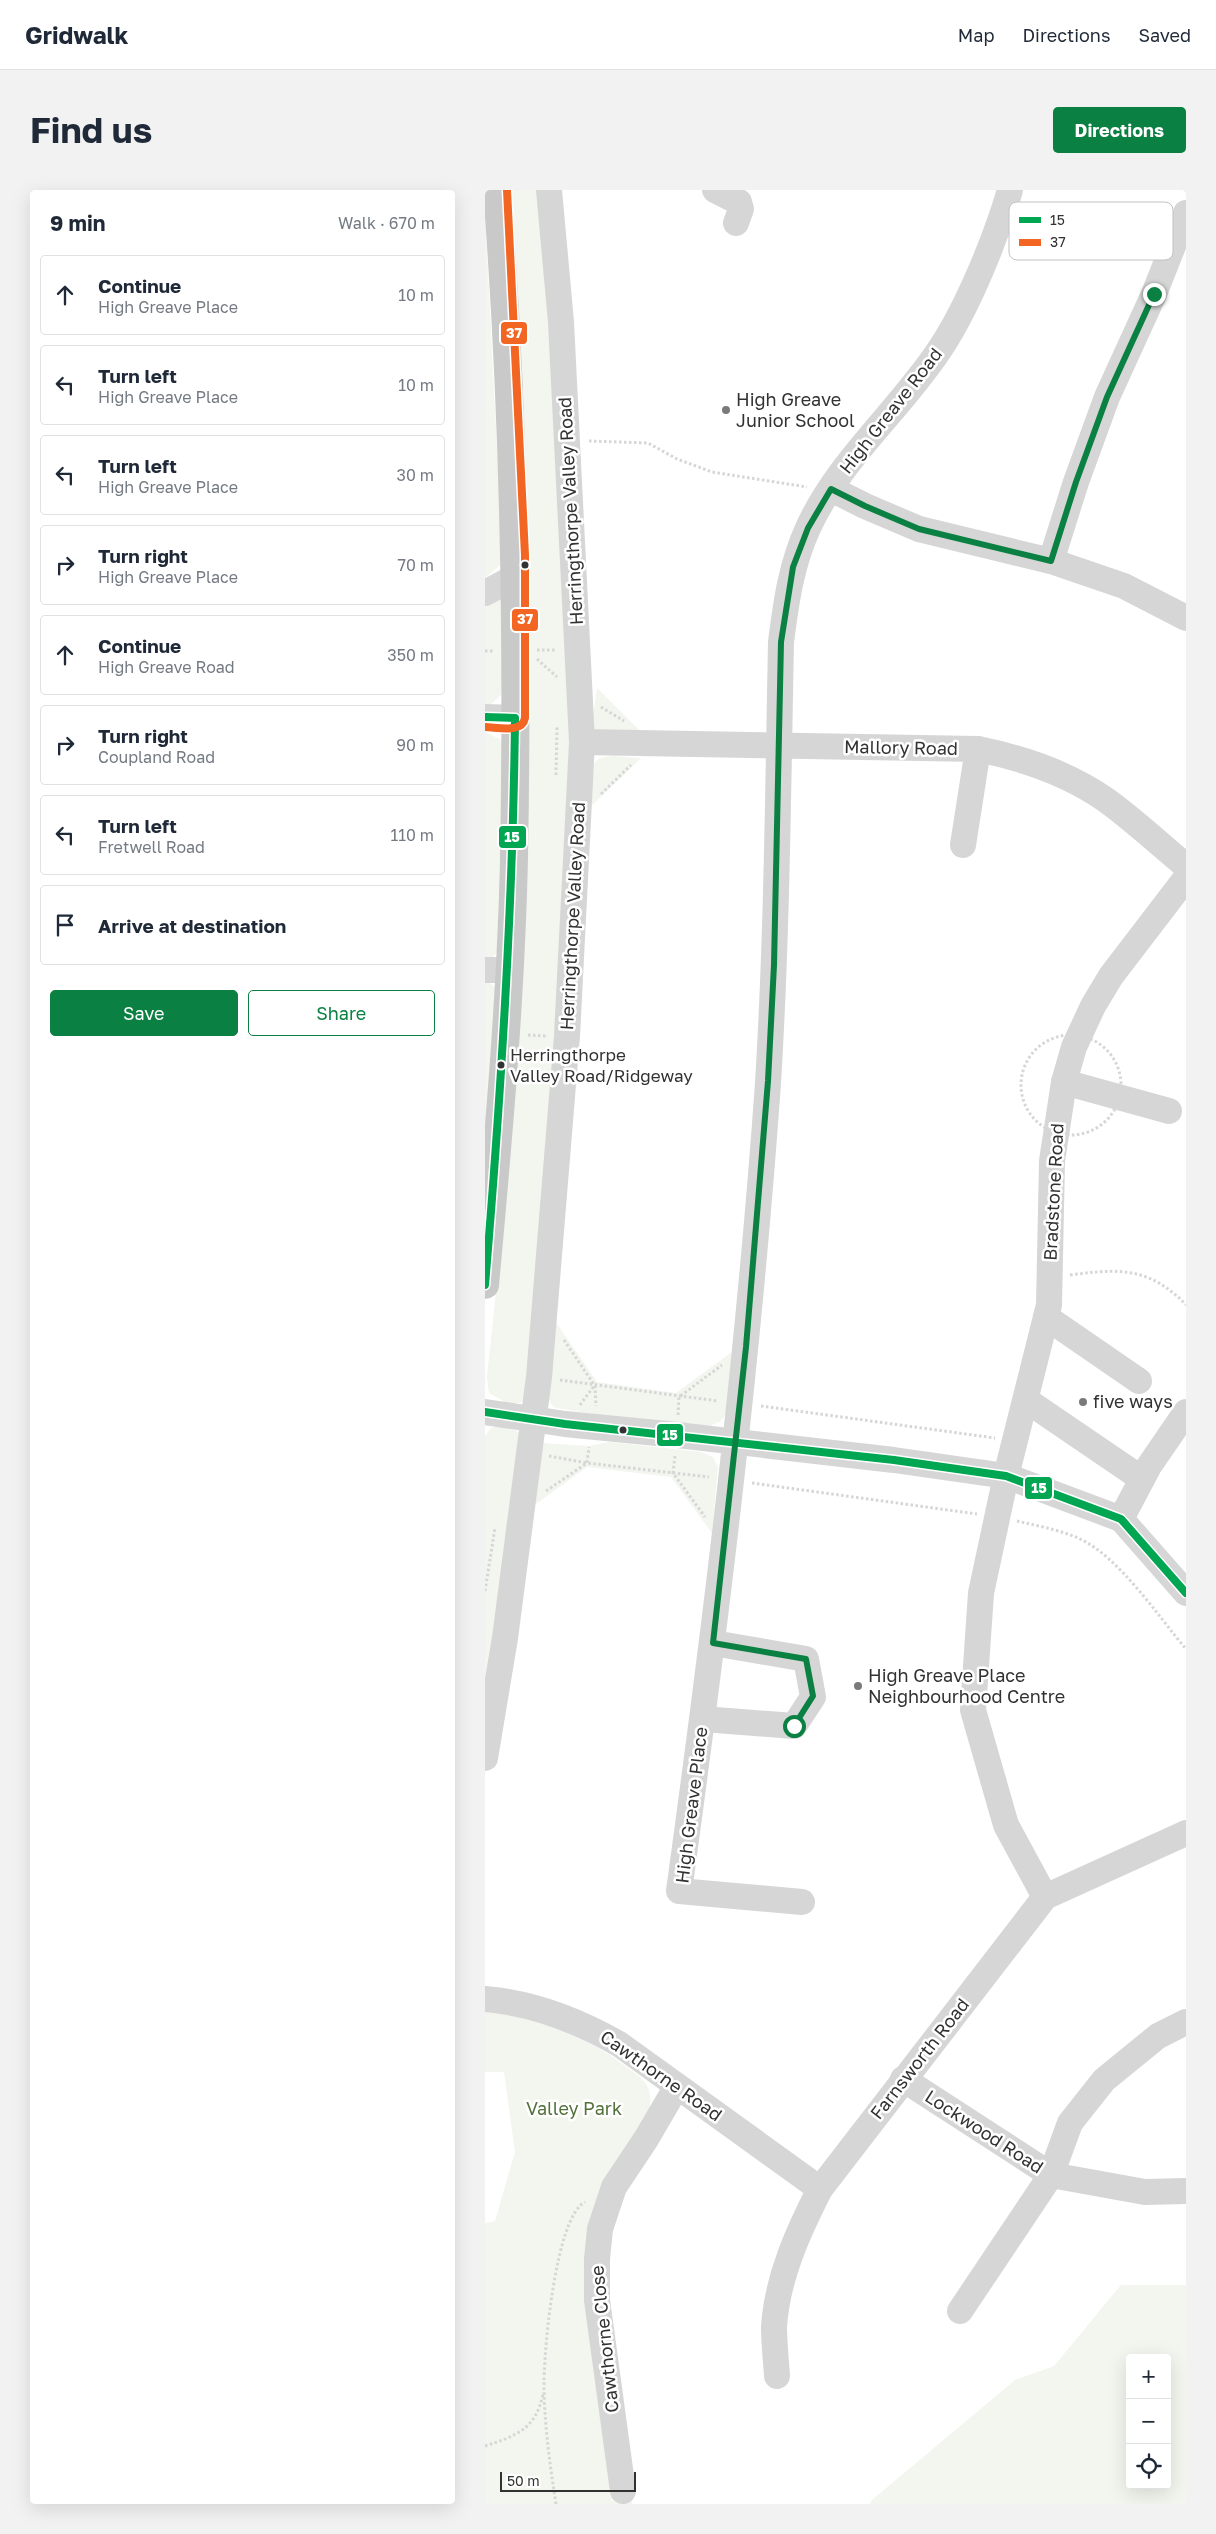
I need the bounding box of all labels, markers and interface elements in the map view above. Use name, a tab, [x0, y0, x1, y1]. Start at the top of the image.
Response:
text: Gridwalk	[25, 20, 129, 49]
text: Map	[958, 24, 994, 46]
text: Directions	[1022, 24, 1110, 46]
text: Saved	[1138, 24, 1191, 46]
button: Directions	[1053, 107, 1186, 153]
text: Find us	[30, 109, 152, 151]
legend	[1009, 202, 1173, 260]
text: 9 min	[50, 210, 105, 236]
text: 15	[1050, 211, 1065, 228]
text: Walk · 670 m	[338, 213, 435, 233]
text: 37	[1050, 233, 1066, 250]
text: Continue	[98, 274, 181, 297]
icon: ahead	[51, 281, 79, 309]
route end	[1143, 283, 1166, 306]
text: 10 m	[398, 285, 434, 305]
text: High Greave Place	[98, 297, 238, 317]
line badge: 37	[500, 321, 528, 345]
text: 37	[506, 324, 522, 341]
street label: High Greave Road	[834, 343, 946, 478]
text: Turn left	[98, 364, 177, 387]
icon: left	[51, 371, 79, 399]
text: 10 m	[398, 375, 434, 395]
text: High Greave Place	[98, 387, 238, 407]
place label: High Greave Junior School	[736, 388, 855, 431]
street label: Herringthorpe Valley Road	[553, 396, 587, 626]
marker: High Greave Junior School	[720, 404, 732, 416]
text: Turn left	[98, 454, 177, 477]
icon: left	[51, 461, 79, 489]
text: 30 m	[397, 465, 434, 485]
text: High Greave Place	[98, 477, 238, 497]
text: Turn right	[98, 544, 188, 567]
icon: right	[51, 551, 79, 579]
text: 70 m	[397, 555, 434, 575]
unlabelled marker	[520, 560, 530, 570]
text: High Greave Place	[98, 567, 238, 587]
line badge: 37	[511, 608, 539, 632]
text: 37	[517, 610, 533, 627]
text: Continue	[98, 634, 181, 657]
icon: ahead	[51, 641, 79, 669]
text: 350 m	[387, 645, 434, 665]
text: High Greave Road	[98, 657, 235, 677]
text: Turn right	[98, 724, 188, 747]
icon: right	[51, 731, 79, 759]
text: 90 m	[396, 735, 434, 755]
street label: Mallory Road	[844, 735, 958, 759]
text: Coupland Road	[98, 747, 215, 767]
street label: Herringthorpe Valley Road	[555, 801, 589, 1031]
text: Turn left	[98, 814, 177, 837]
icon: left	[51, 821, 79, 849]
text: 110 m	[390, 825, 434, 845]
line badge: 15	[498, 825, 527, 849]
text: 15	[504, 828, 520, 845]
text: Fretwell Road	[98, 837, 205, 857]
icon: arrive	[51, 911, 79, 939]
text: Arrive at destination	[98, 914, 286, 937]
button: Save	[50, 990, 238, 1036]
button: Share	[248, 990, 435, 1036]
place label: Herringthorpe Valley Road/Ridgeway	[510, 1044, 693, 1086]
marker: Herringthorpe Valley Road/Ridgeway	[496, 1060, 506, 1070]
street label: Bradstone Road	[1038, 1123, 1068, 1261]
place label: five ways	[1093, 1390, 1173, 1412]
marker: five ways	[1077, 1396, 1089, 1408]
line badge: 15	[656, 1423, 684, 1447]
unlabelled marker	[618, 1425, 628, 1435]
text: 15	[662, 1426, 678, 1443]
line badge: 15	[1024, 1476, 1053, 1500]
text: 15	[1031, 1479, 1047, 1496]
place label: High Greave Place Neighbourhood Centre	[868, 1664, 1065, 1707]
marker: High Greave Place Neighbourhood Centre	[852, 1680, 864, 1692]
route start	[783, 1715, 806, 1738]
street label: High Greave Place	[670, 1725, 712, 1884]
street label: Farnsworth Road	[865, 1993, 973, 2123]
street label: Cawthorne Road	[597, 2025, 727, 2125]
street label: Lockwood Road	[921, 2085, 1048, 2178]
park label: Valley Park	[526, 2097, 622, 2119]
street label: Cawthorne Close	[585, 2264, 623, 2414]
map controls	[1126, 2354, 1171, 2489]
button: +	[1126, 2354, 1171, 2399]
button: −	[1126, 2399, 1171, 2444]
button: locate	[1126, 2444, 1171, 2489]
scale bar	[500, 2469, 636, 2492]
text: 50 m	[507, 2472, 540, 2489]

